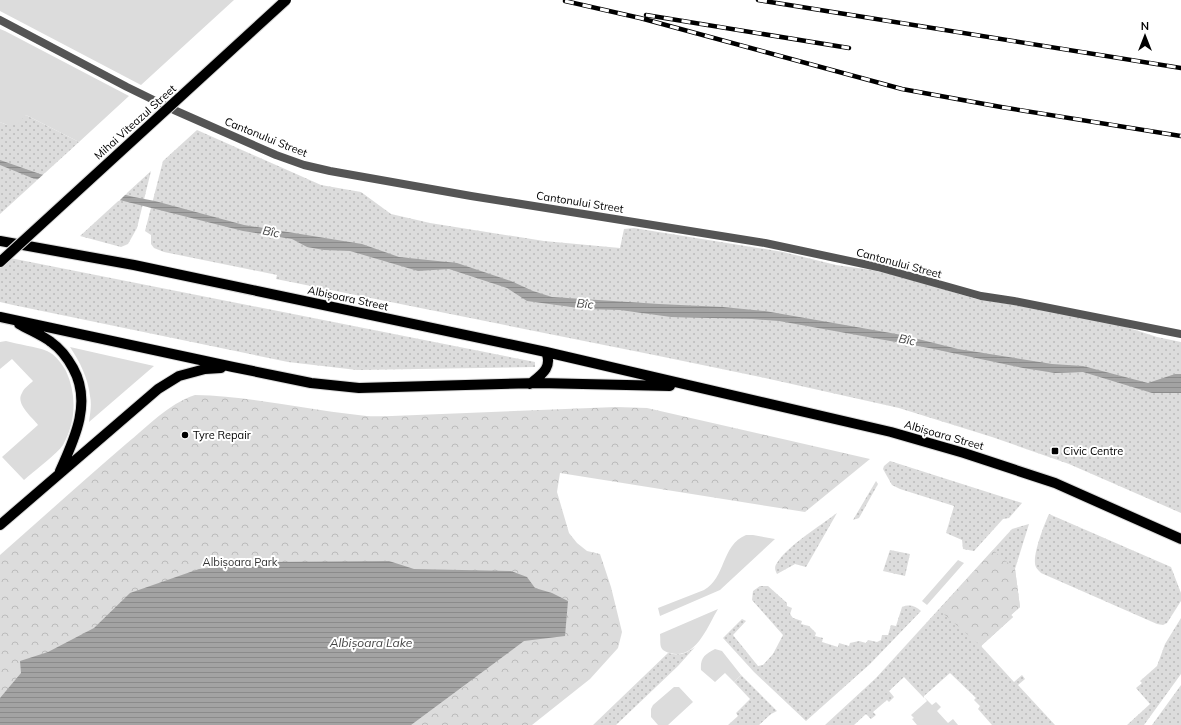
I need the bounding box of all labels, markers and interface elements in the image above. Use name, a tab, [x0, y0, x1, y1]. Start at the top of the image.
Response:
north arrow	[1125, 16, 1165, 56]
text: N	[1141, 19, 1149, 33]
street label: Mihai Viteazul Street	[91, 81, 179, 162]
street label: Cantonului Street	[223, 114, 310, 160]
street label: Cantonului Street	[535, 188, 625, 216]
water label: Bîc	[261, 223, 281, 240]
street label: Cantonului Street	[855, 245, 944, 281]
street label: Albișoara Street	[306, 283, 390, 314]
water label: Bîc	[576, 295, 594, 312]
water label: Bîc	[897, 331, 917, 348]
street label: Albișoara Street	[902, 417, 986, 454]
place label: Tyre Repair	[193, 428, 251, 442]
marker: Tyre Repair	[180, 430, 190, 440]
place label: Civic Centre	[1063, 444, 1123, 458]
marker: Civic Centre	[1050, 446, 1060, 456]
park label: Albișoara Park	[203, 555, 278, 570]
water label: Albișoara Lake	[329, 635, 413, 651]

